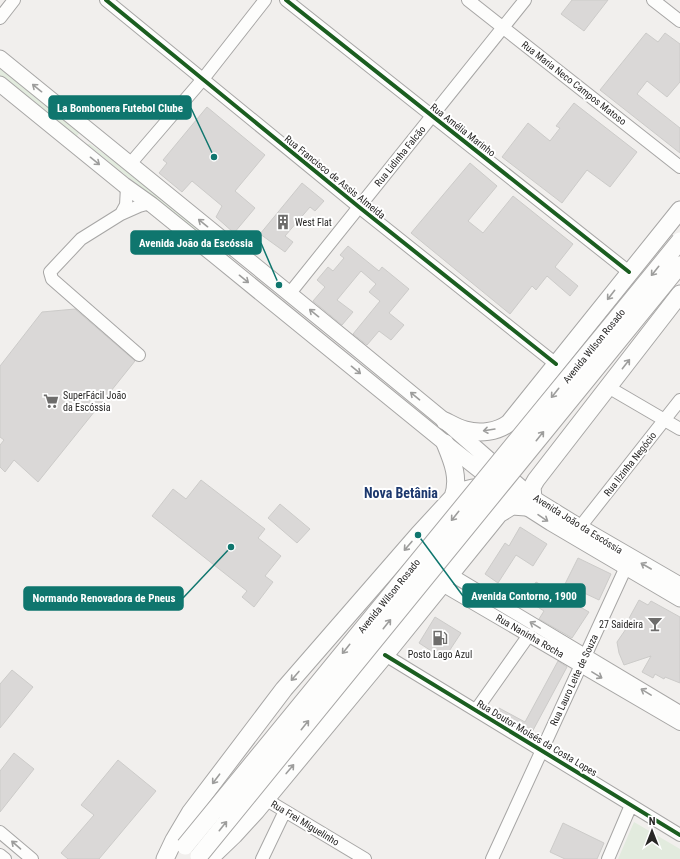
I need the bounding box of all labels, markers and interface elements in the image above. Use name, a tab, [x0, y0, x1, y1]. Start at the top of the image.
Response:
street label: Rua Maria Neco Campos Matoso	[520, 39, 628, 127]
one-way arrow	[32, 84, 42, 93]
callout: La Bombonera Futebol Clube	[49, 96, 191, 119]
street label: Rua Amélia Marinho	[428, 101, 498, 159]
text: La Bombonera Futebol Clube	[57, 102, 183, 115]
street label: Rua Lidinha Falcão	[372, 124, 428, 188]
street label: Rua Francisco de Assis Almeida	[283, 133, 388, 221]
one-way arrow	[90, 157, 101, 166]
building icon: West Flat	[274, 213, 292, 231]
place label: West Flat	[295, 217, 332, 228]
one-way arrow	[198, 219, 209, 228]
callout: Avenida João da Escóssia	[131, 231, 261, 254]
text: Avenida João da Escóssia	[139, 237, 253, 250]
one-way arrow	[651, 266, 660, 276]
one-way arrow	[239, 275, 250, 284]
one-way arrow	[607, 289, 616, 300]
street label: Avenida Wilson Rosado	[561, 307, 627, 385]
one-way arrow	[309, 309, 320, 318]
one-way arrow	[621, 359, 630, 370]
one-way arrow	[351, 366, 361, 375]
one-way arrow	[551, 388, 560, 399]
place label: SuperFácil João da Escóssia	[63, 390, 126, 413]
supermarket icon: SuperFácil João da Escóssia	[42, 392, 60, 410]
one-way arrow	[409, 392, 420, 400]
one-way arrow	[483, 426, 496, 434]
street label: Rua Ilzinha Negócio	[602, 430, 658, 498]
one-way arrow	[536, 431, 545, 442]
district label: Nova Betânia	[364, 485, 438, 501]
street label: Avenida João da Escóssia	[531, 492, 625, 556]
one-way arrow	[451, 510, 460, 521]
one-way arrow	[537, 514, 548, 522]
one-way arrow	[403, 541, 413, 551]
street label: Avenida Wilson Rosado	[356, 557, 422, 635]
one-way arrow	[640, 561, 652, 569]
callout: Avenida Contorno, 1900	[463, 584, 585, 607]
callout: Normando Renovadora de Pneus	[24, 587, 183, 610]
text: Avenida Contorno, 1900	[471, 590, 577, 603]
text: Normando Renovadora de Pneus	[33, 592, 175, 605]
street label: Rua Naninha Rocha	[494, 612, 566, 660]
bar icon: 27 Saideira	[646, 615, 664, 633]
one-way arrow	[383, 619, 392, 629]
place label: 27 Saideira	[599, 619, 643, 630]
one-way arrow	[529, 621, 541, 629]
fuel station icon: Posto Lago Azul	[431, 629, 449, 647]
street label: Rua Lauro Leite de Souza	[548, 632, 600, 728]
one-way arrow	[342, 643, 351, 654]
place label: Posto Lago Azul	[408, 649, 472, 660]
one-way arrow	[291, 671, 300, 681]
one-way arrow	[591, 671, 603, 679]
one-way arrow	[640, 687, 652, 695]
street label: Rua Doutor Moisés da Costa Lopes	[475, 698, 599, 779]
one-way arrow	[301, 719, 310, 730]
one-way arrow	[285, 764, 294, 774]
one-way arrow	[212, 773, 220, 784]
street label: Rua Frei Miguelinho	[269, 798, 341, 848]
north arrow	[632, 811, 672, 851]
text: N	[649, 815, 656, 828]
one-way arrow	[219, 820, 228, 831]
one-way arrow	[10, 841, 21, 850]

